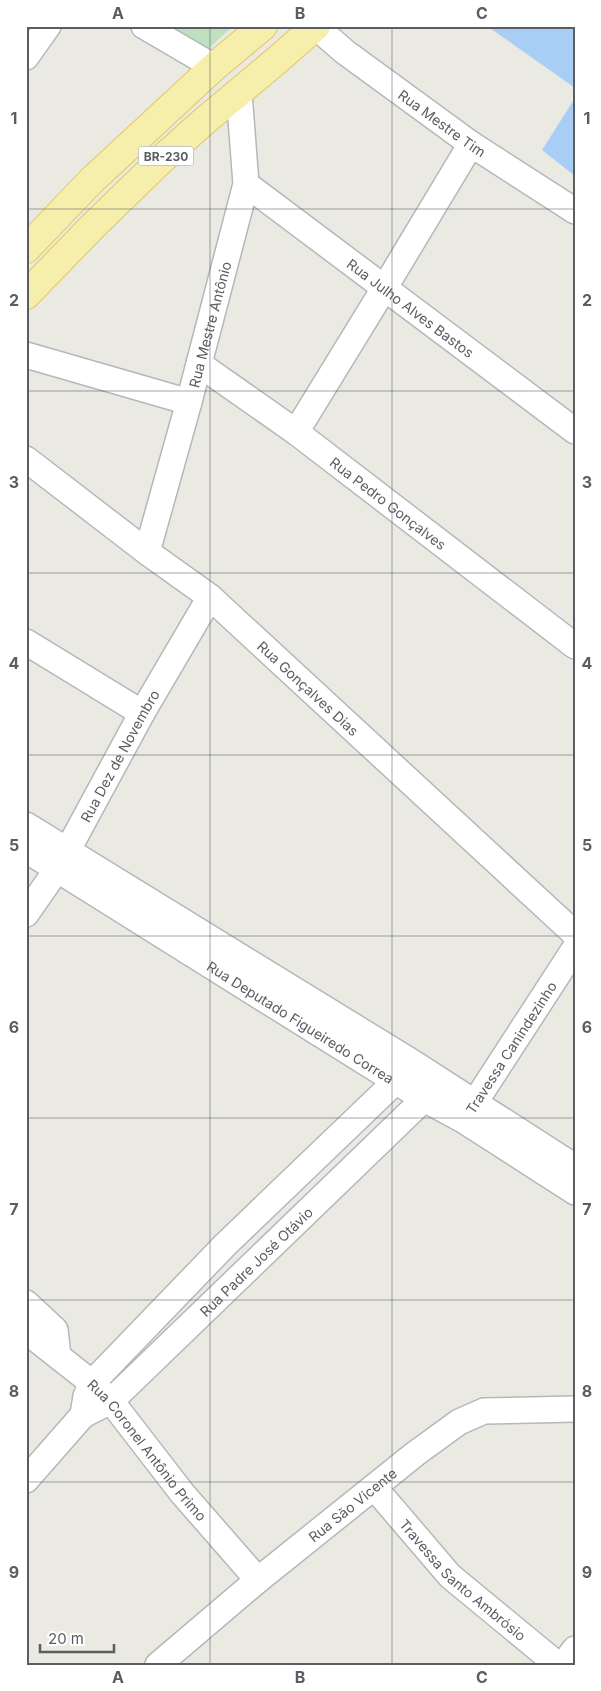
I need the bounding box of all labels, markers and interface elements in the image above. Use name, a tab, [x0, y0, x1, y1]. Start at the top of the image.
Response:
text: A	[112, 3, 124, 23]
text: B	[295, 3, 305, 23]
text: C	[476, 3, 488, 23]
street label: Rua Mestre Tim	[395, 85, 489, 160]
text: 1	[11, 108, 17, 128]
text: 1	[584, 108, 590, 128]
road number: BR-230	[138, 146, 194, 166]
street label: Rua Julho Alves Bastos	[344, 255, 478, 361]
street label: Rua Mestre Antônio	[185, 259, 234, 389]
text: 2	[9, 290, 19, 310]
text: 2	[582, 290, 592, 310]
street label: Rua Pedro Gonçalves	[327, 453, 450, 553]
text: 3	[9, 472, 19, 492]
text: 3	[582, 472, 592, 492]
street label: Rua Gonçalves Dias	[254, 637, 363, 739]
text: 4	[9, 653, 20, 673]
text: 4	[582, 653, 593, 673]
street label: Rua Dez de Novembro	[76, 686, 162, 825]
text: 5	[9, 835, 19, 855]
text: 5	[582, 835, 592, 855]
street label: Rua Deputado Figueiredo Correa	[204, 957, 397, 1087]
street label: Travessa Canindezinho	[462, 978, 560, 1117]
text: 6	[9, 1017, 19, 1037]
text: 6	[582, 1017, 592, 1037]
text: 7	[9, 1199, 19, 1219]
text: 7	[582, 1199, 592, 1219]
street label: Rua Padre José Otávio	[196, 1203, 316, 1320]
street label: Rua Coronel Antônio Primo	[85, 1375, 211, 1524]
text: 8	[9, 1381, 19, 1401]
text: 8	[582, 1381, 592, 1401]
street label: Rua São Vicente	[305, 1464, 400, 1545]
street label: Travessa Santo Ambrósio	[397, 1515, 530, 1644]
text: 9	[9, 1562, 19, 1582]
text: 9	[582, 1562, 592, 1582]
scale bar	[40, 1621, 114, 1653]
text: 20 m	[48, 1629, 84, 1648]
text: A	[112, 1667, 124, 1687]
text: B	[295, 1667, 305, 1687]
text: C	[476, 1667, 488, 1687]

